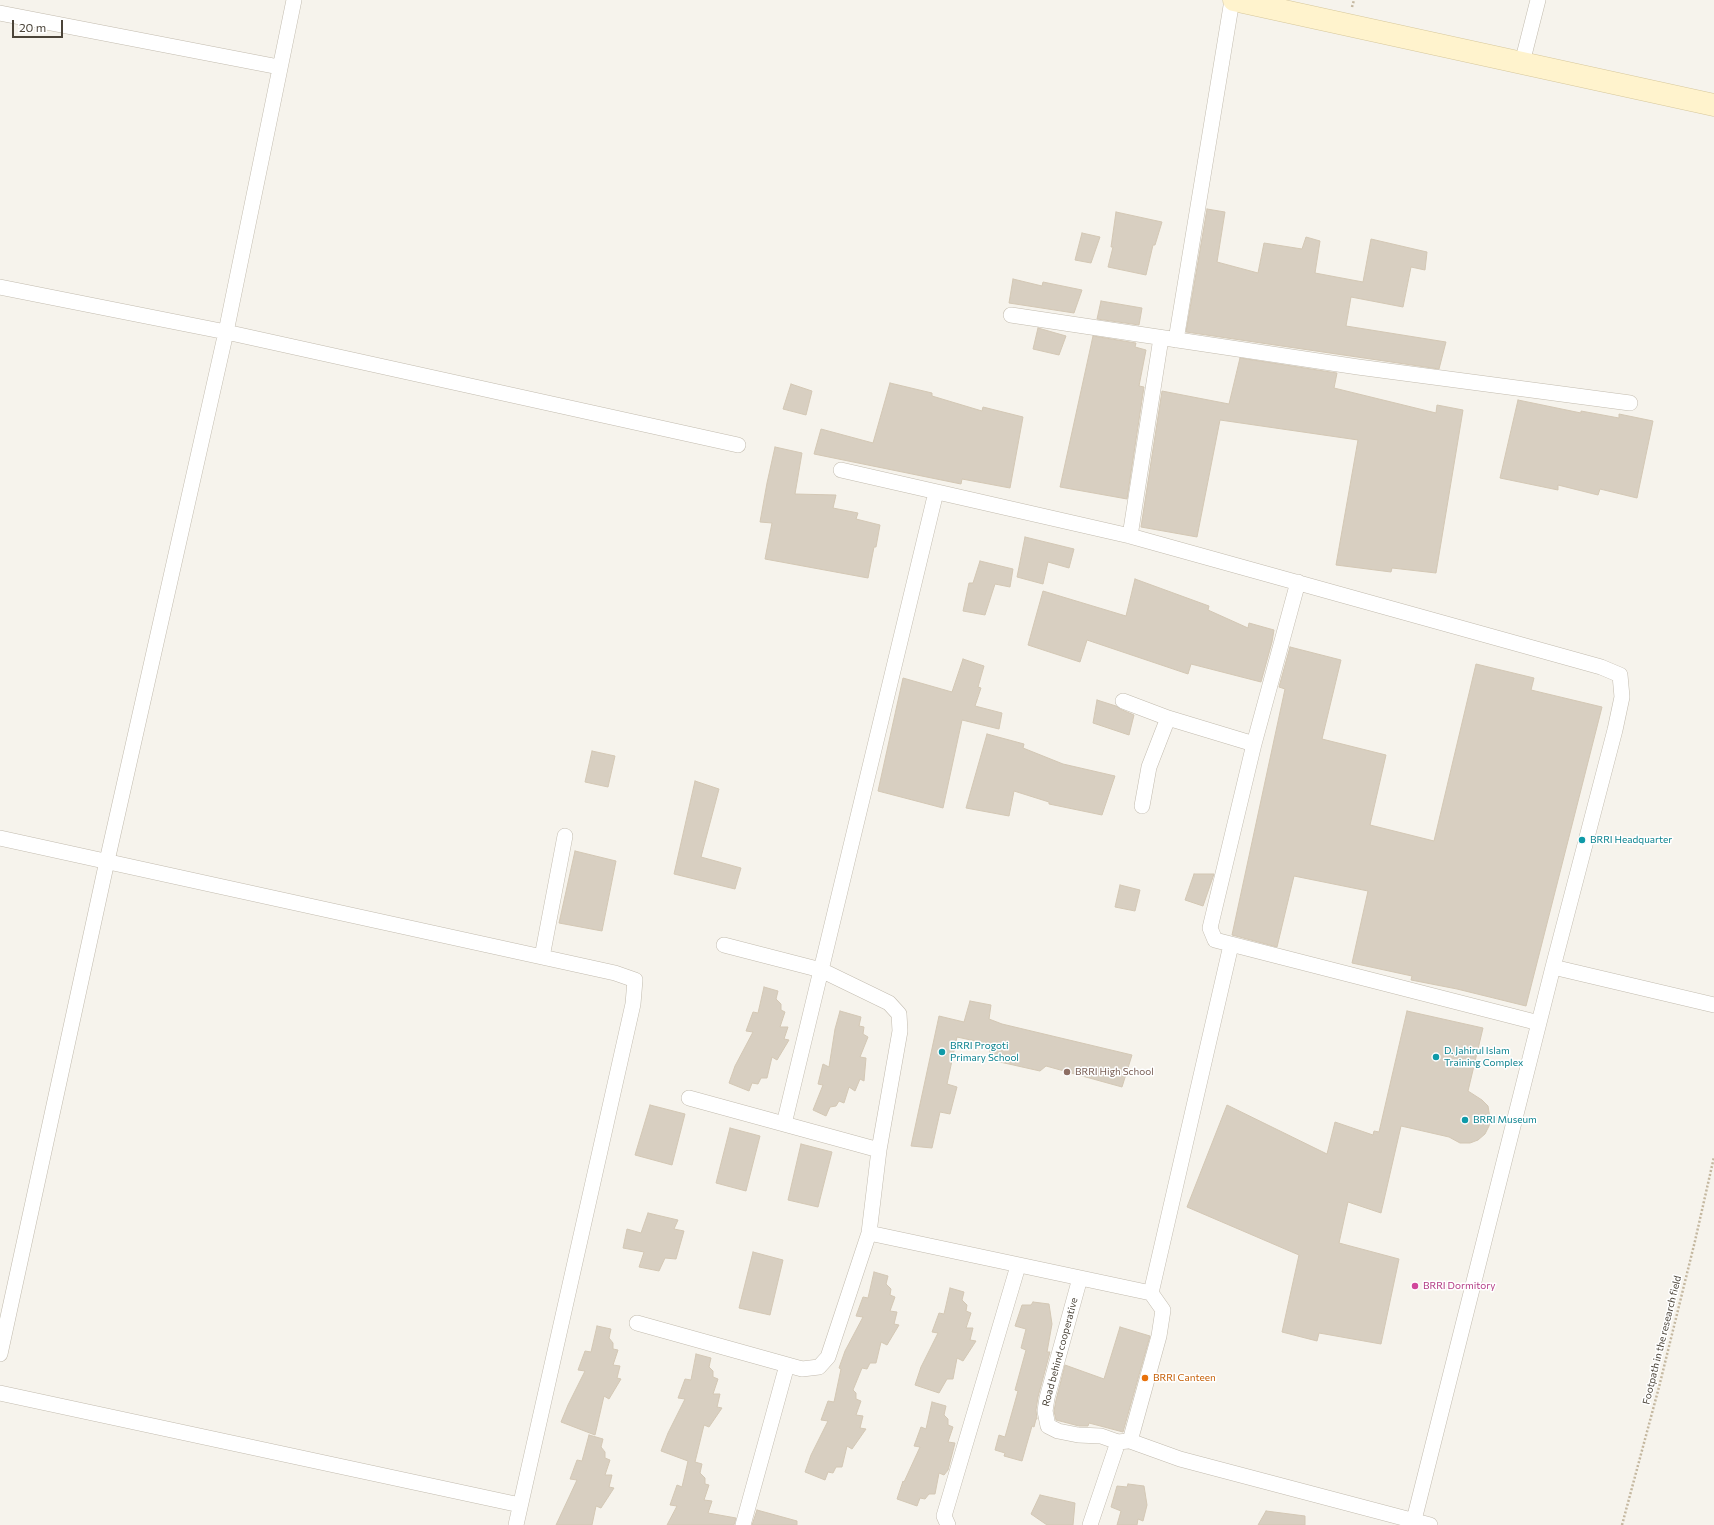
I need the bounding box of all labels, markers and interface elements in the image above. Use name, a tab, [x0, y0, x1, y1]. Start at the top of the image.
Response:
scale bar	[14, 12, 65, 38]
text: 20 m	[19, 20, 46, 34]
place label: BRRI Headquarter	[1590, 834, 1672, 846]
marker: BRRI Headquarter	[1577, 835, 1587, 845]
place label: BRRI Progoti Primary School	[950, 1040, 1019, 1064]
place label: D. Jahirul Islam Training Complex	[1444, 1045, 1523, 1068]
marker: BRRI Progoti Primary School	[937, 1047, 947, 1057]
marker: D. Jahirul Islam Training Complex	[1431, 1052, 1441, 1062]
place label: BRRI High School	[1075, 1066, 1154, 1078]
marker: BRRI High School	[1062, 1067, 1072, 1077]
place label: BRRI Museum	[1473, 1114, 1537, 1126]
marker: BRRI Museum	[1460, 1115, 1470, 1125]
street label: Footpath in the research field	[1640, 1274, 1684, 1406]
place label: BRRI Dormitory	[1423, 1280, 1495, 1292]
marker: BRRI Dormitory	[1410, 1281, 1420, 1291]
street label: Road behind cooperative	[1040, 1296, 1080, 1408]
place label: BRRI Canteen	[1153, 1372, 1216, 1384]
marker: BRRI Canteen	[1140, 1373, 1150, 1383]

